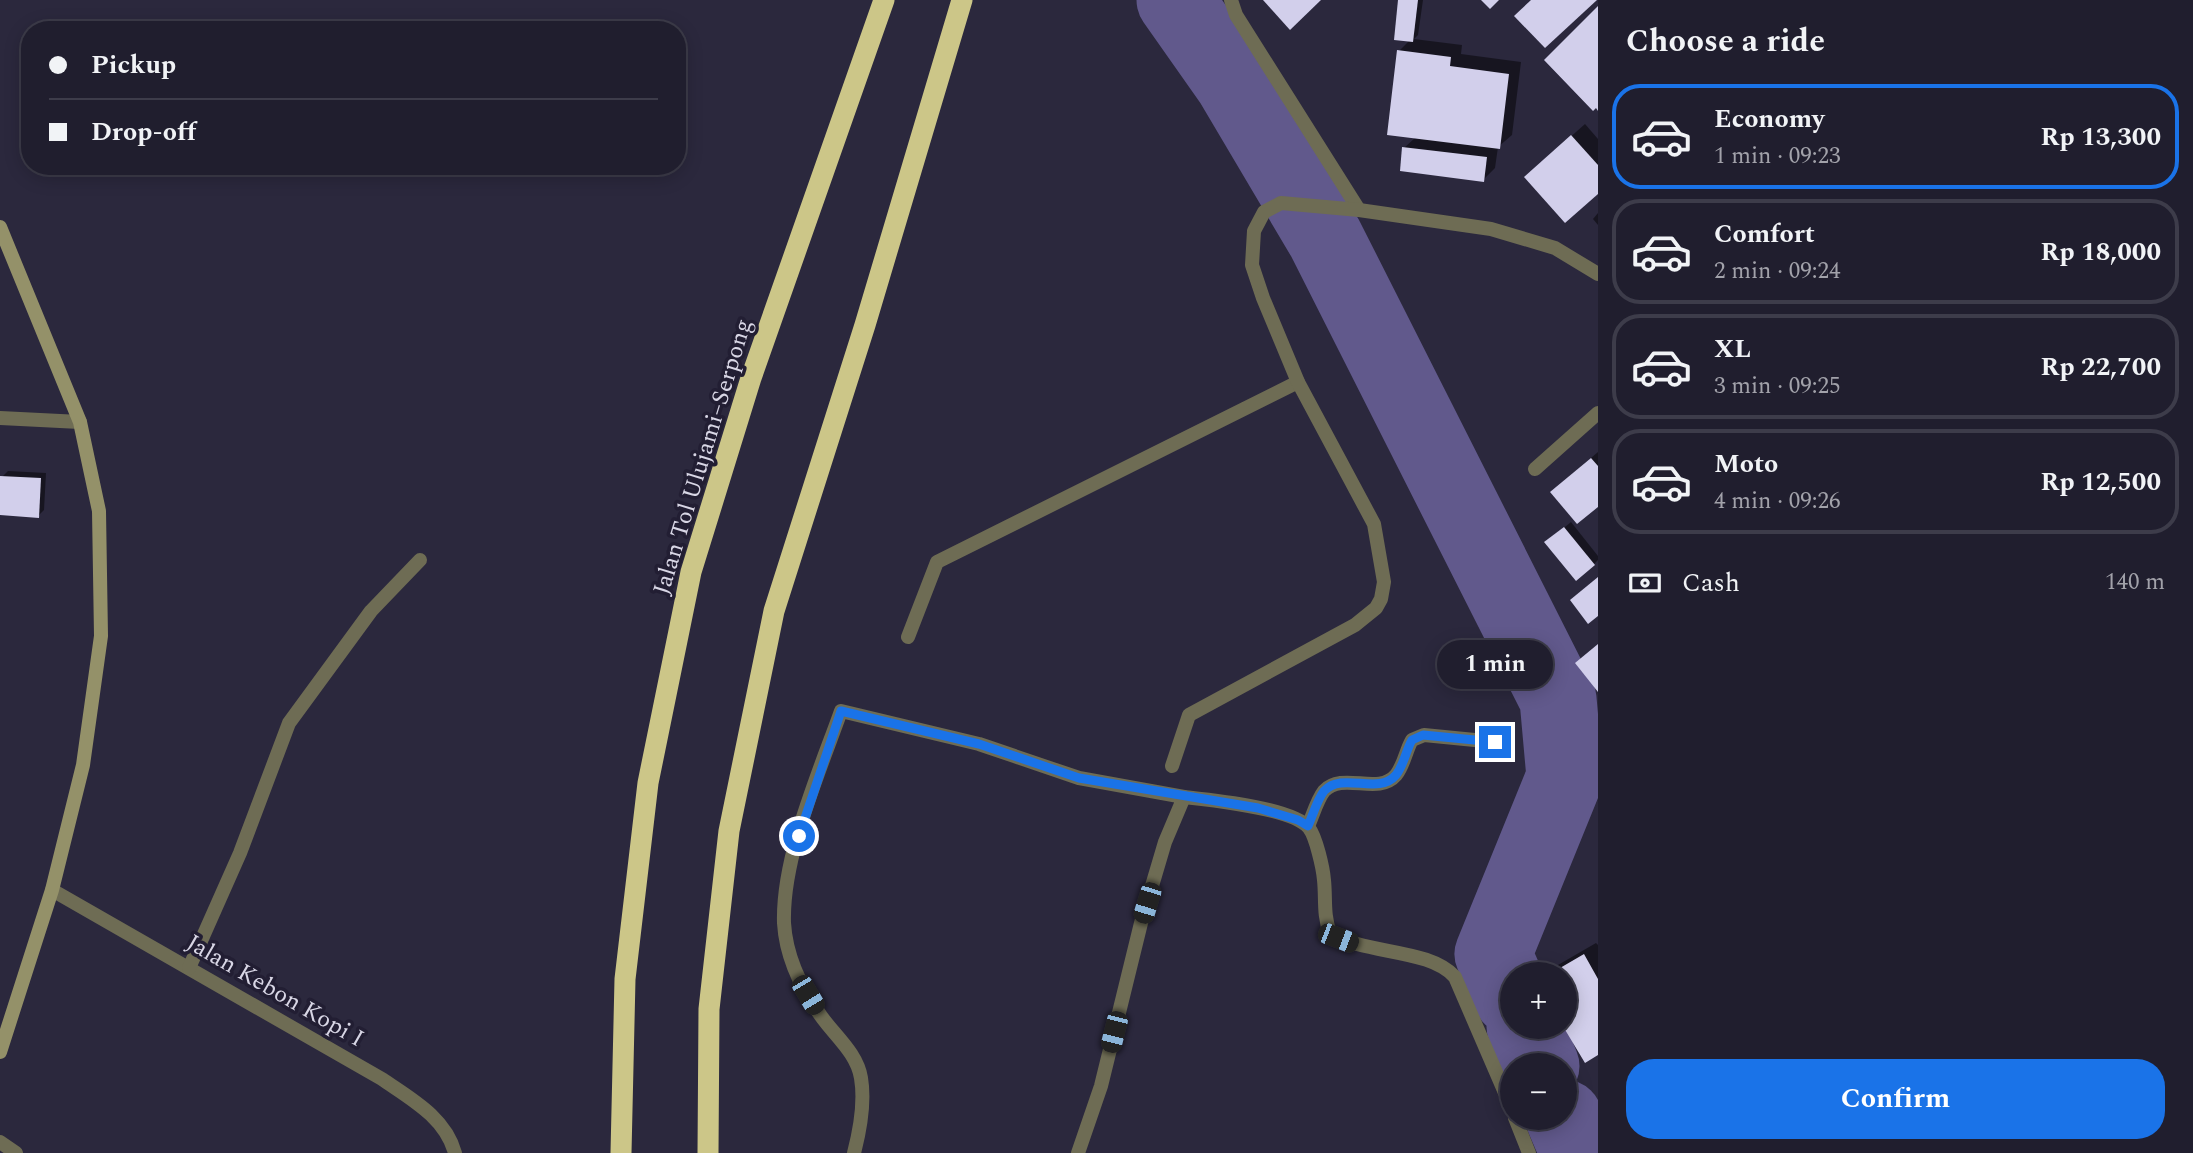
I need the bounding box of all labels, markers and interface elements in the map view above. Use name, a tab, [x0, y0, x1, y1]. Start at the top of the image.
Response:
text: Choose a ride	[1626, 17, 1825, 66]
text: Pickup	[91, 45, 176, 85]
text: Economy	[1714, 99, 1824, 139]
icon: car	[1630, 105, 1693, 168]
text: Drop-off	[91, 112, 196, 152]
text: Rp 13,300	[2040, 117, 2161, 157]
text: 1 min · 09:23	[1714, 139, 1841, 174]
text: Comfort	[1714, 214, 1815, 254]
icon: car	[1630, 220, 1693, 283]
text: Rp 18,000	[2040, 232, 2161, 272]
text: 2 min · 09:24	[1714, 254, 1841, 289]
street label: Jalan Tol Ulujami–Serpong	[644, 315, 762, 599]
text: XL	[1714, 329, 1751, 369]
icon: car	[1630, 335, 1693, 398]
text: Rp 22,700	[2040, 347, 2161, 387]
text: 3 min · 09:25	[1714, 369, 1841, 404]
text: Moto	[1714, 444, 1778, 484]
icon: car	[1630, 450, 1693, 513]
text: Rp 12,500	[2040, 462, 2161, 502]
text: 4 min · 09:26	[1714, 484, 1841, 519]
text: Cash	[1682, 563, 1740, 603]
icon: cash	[1626, 564, 1664, 602]
text: 140 m	[2105, 565, 2165, 600]
callout: 1 min	[1437, 640, 1553, 690]
text: 1 min	[1464, 647, 1526, 682]
route end	[1479, 726, 1511, 758]
route start	[783, 820, 815, 852]
car	[1131, 880, 1164, 926]
car	[1315, 921, 1362, 955]
street label: Jalan Kebon Kopi I	[179, 925, 371, 1057]
map controls	[1500, 962, 1577, 1130]
button: +	[1500, 962, 1577, 1039]
car	[789, 972, 828, 1018]
car	[1099, 1009, 1130, 1055]
button: −	[1500, 1053, 1577, 1130]
button: Confirm	[1626, 1059, 2165, 1139]

